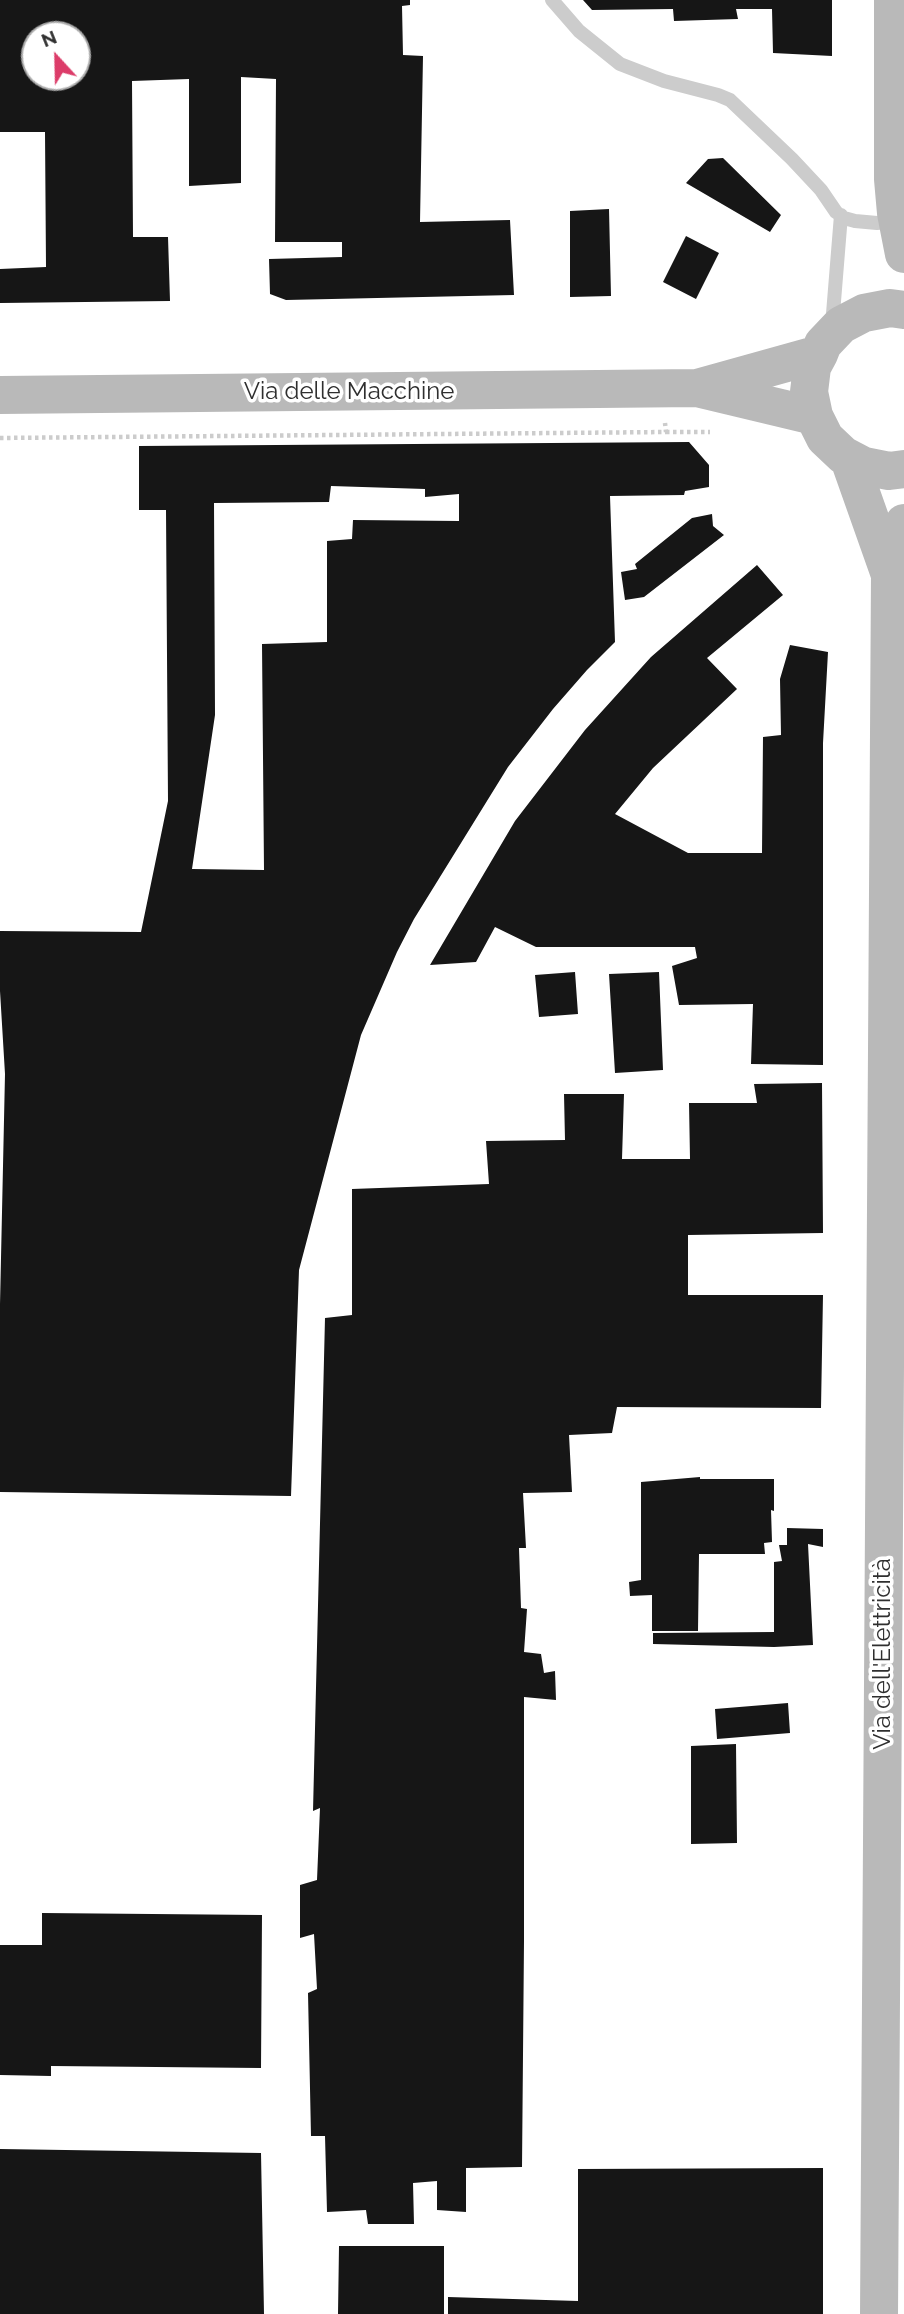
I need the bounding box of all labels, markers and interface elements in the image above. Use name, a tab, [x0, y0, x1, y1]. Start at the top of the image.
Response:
north arrow	[21, 21, 91, 91]
text: N	[38, 25, 60, 51]
street label: Via delle Macchine	[244, 378, 454, 406]
street label: Via dell'Elettricità	[869, 1558, 897, 1750]

